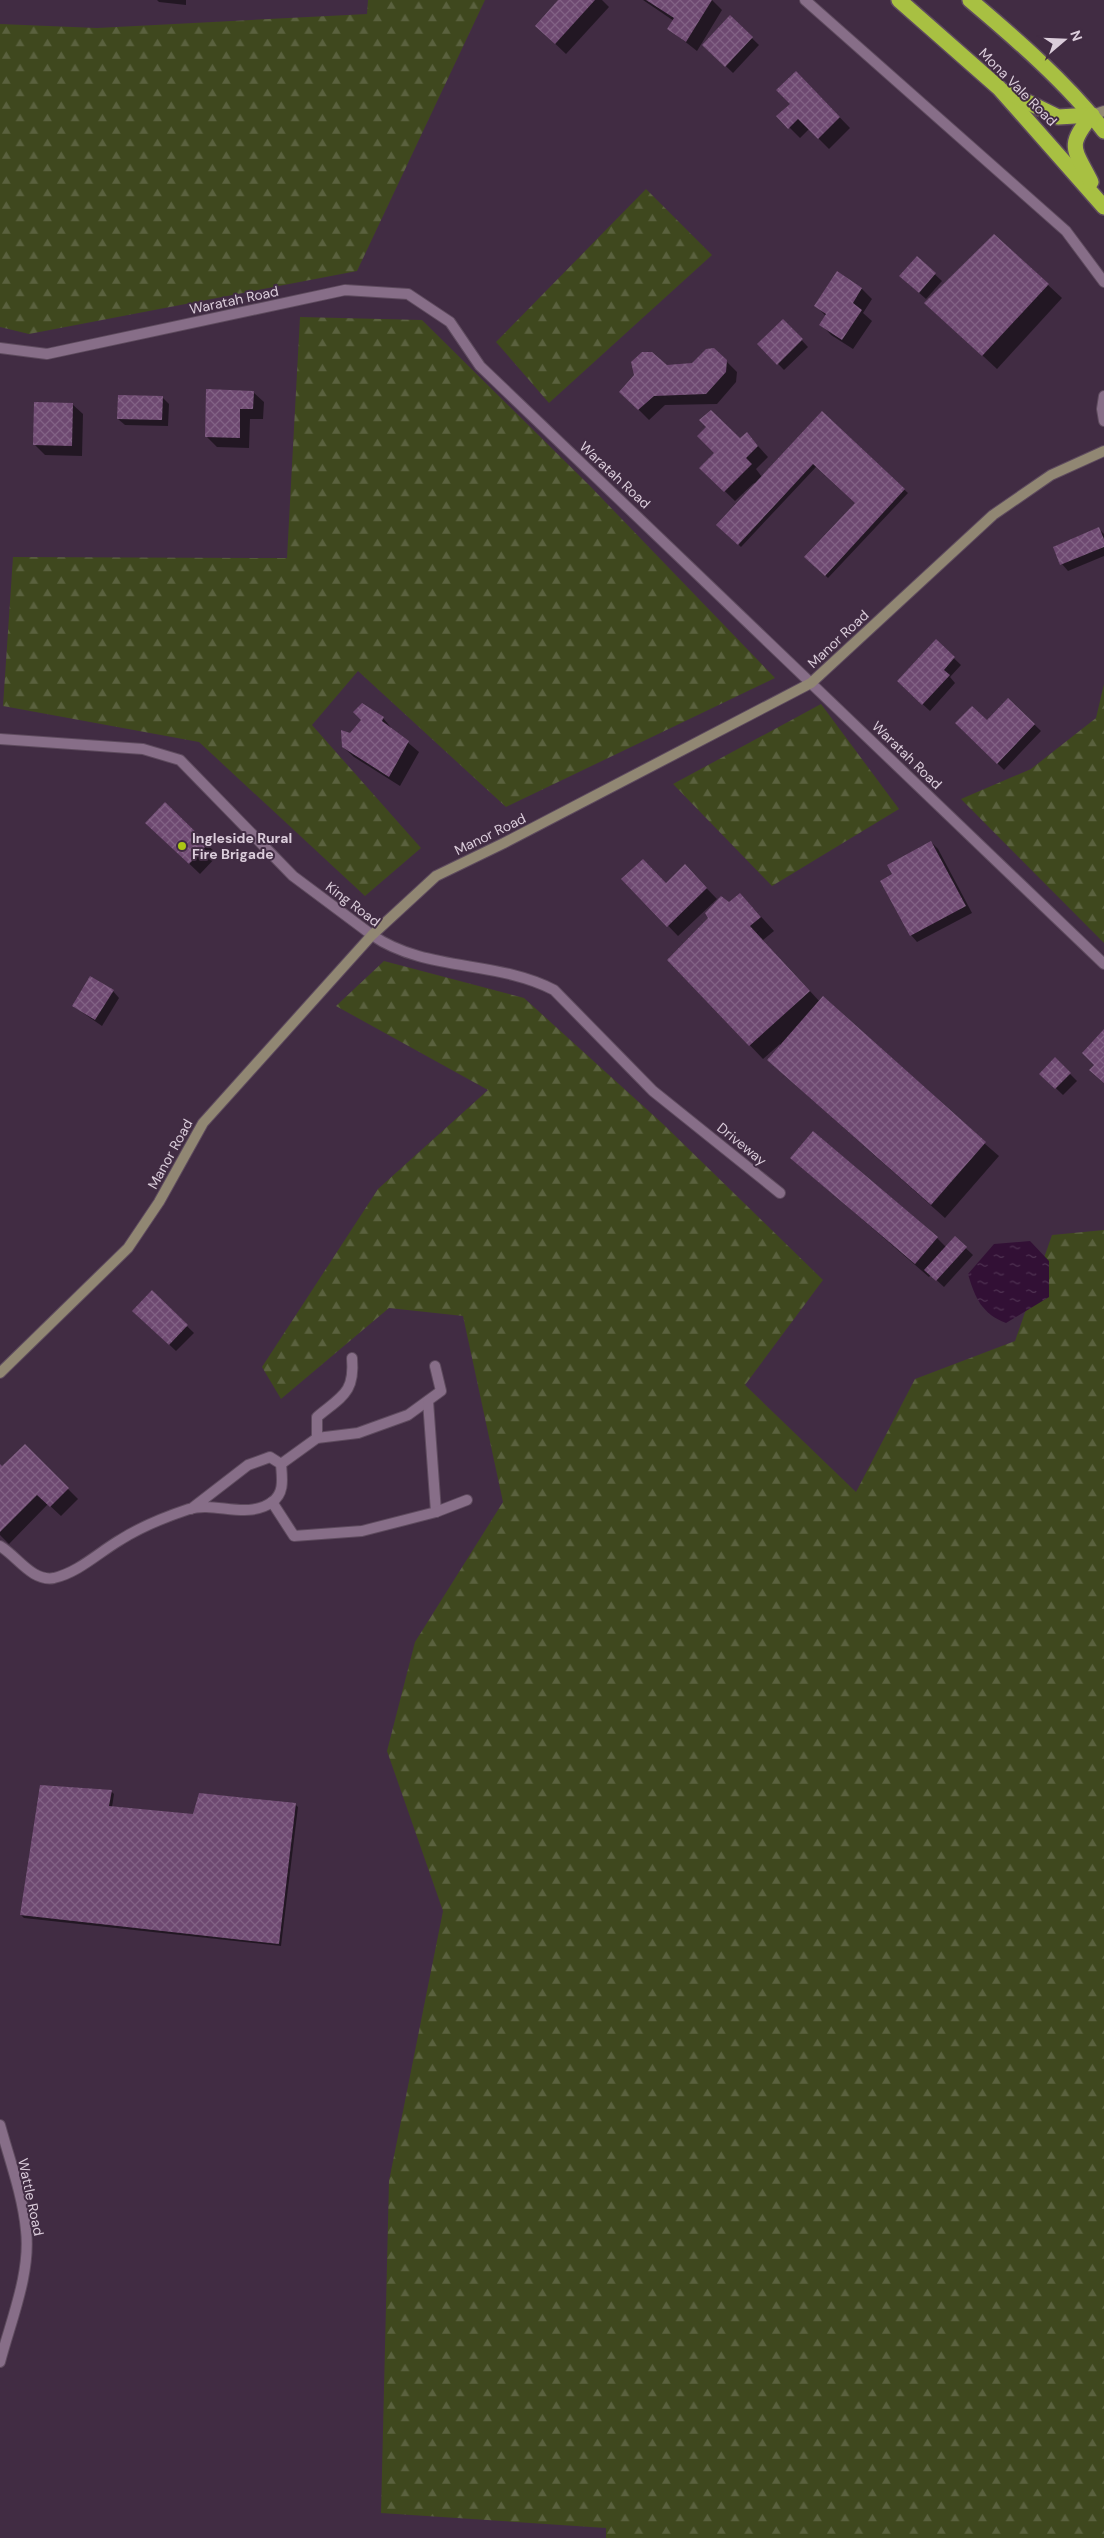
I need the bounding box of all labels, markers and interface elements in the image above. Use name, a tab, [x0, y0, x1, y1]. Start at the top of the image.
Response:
north arrow	[1039, 15, 1089, 65]
text: N	[1066, 28, 1086, 44]
street label: Mona Vale Road	[975, 44, 1061, 130]
street label: Waratah Road	[188, 282, 280, 318]
street label: Waratah Road	[576, 438, 654, 512]
street label: Manor Road	[804, 606, 872, 672]
street label: Waratah Road	[868, 717, 946, 793]
street label: Manor Road	[451, 809, 529, 859]
place label: Ingleside Rural Fire Brigade	[192, 829, 292, 863]
marker: Ingleside Rural Fire Brigade	[176, 840, 188, 852]
street label: King Road	[322, 878, 384, 930]
street label: Manor Road	[143, 1116, 197, 1192]
street label: Driveway	[714, 1119, 771, 1170]
street label: Wattle Road	[14, 2157, 48, 2237]

